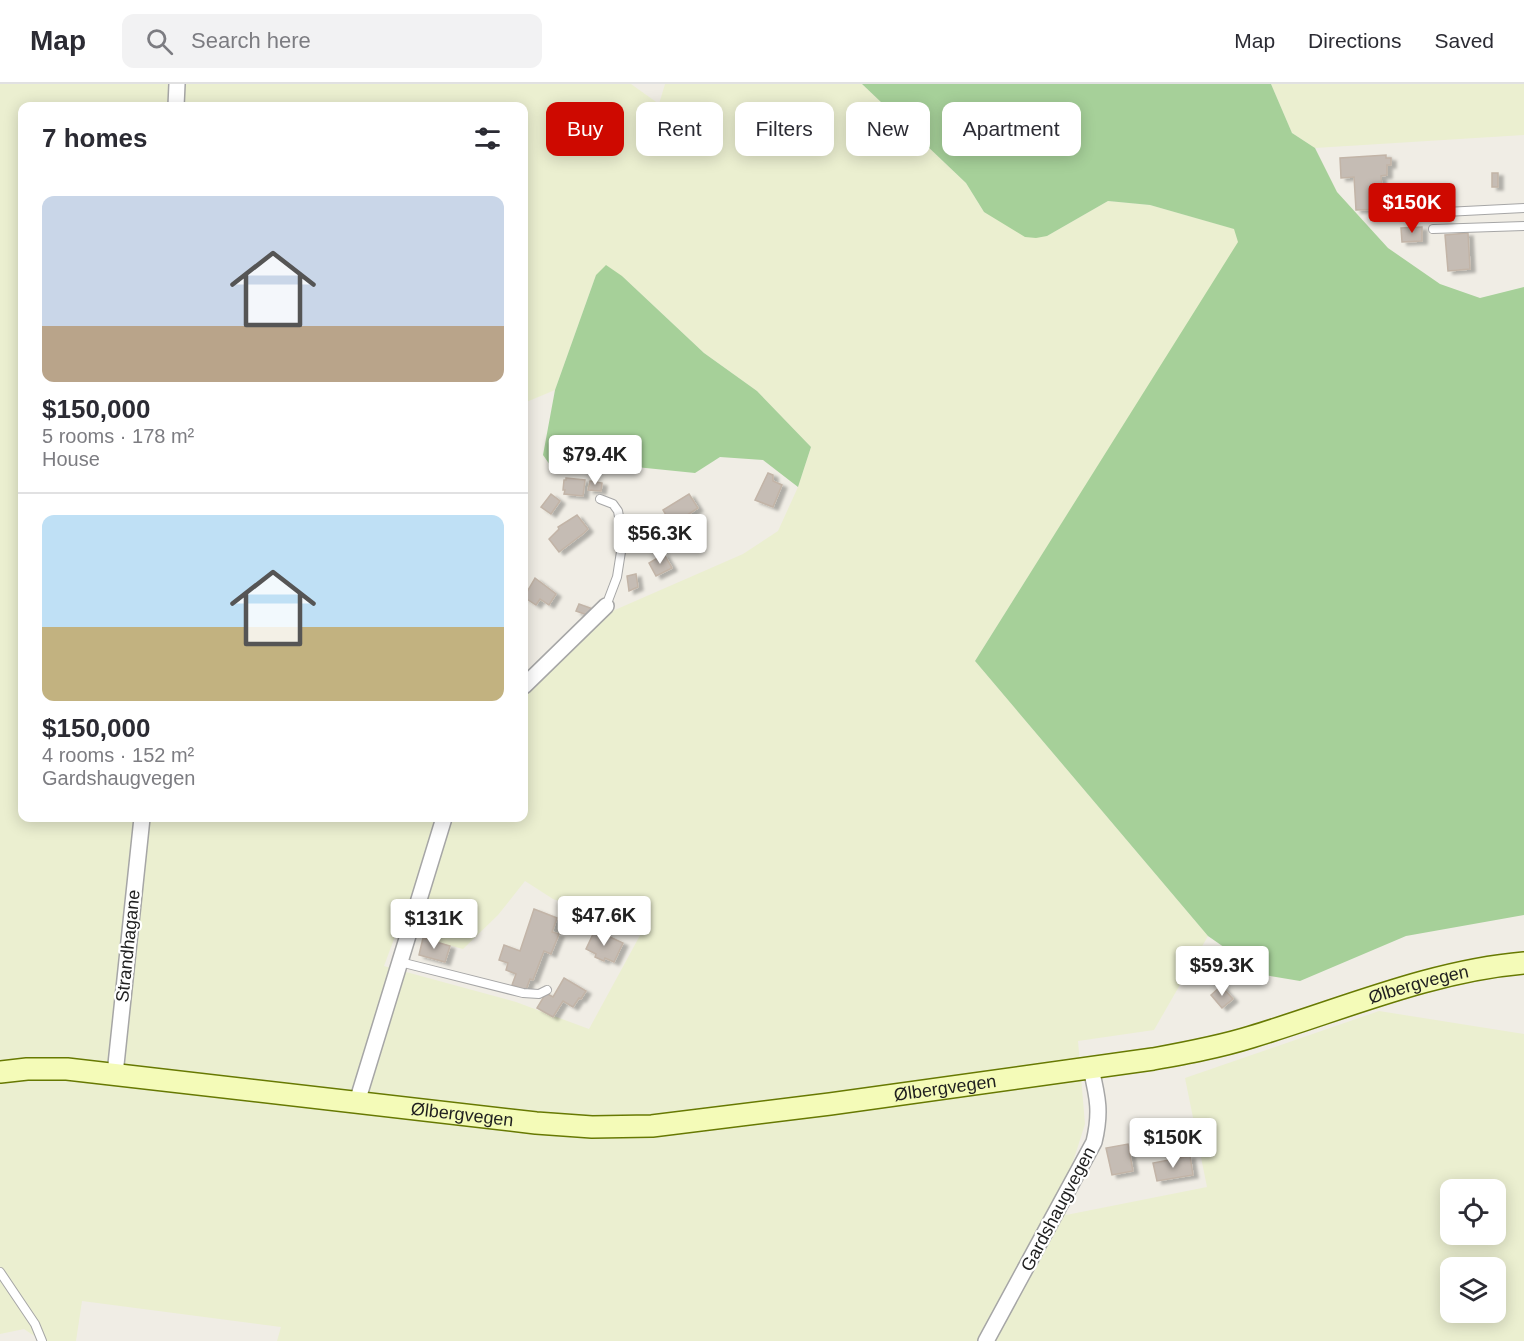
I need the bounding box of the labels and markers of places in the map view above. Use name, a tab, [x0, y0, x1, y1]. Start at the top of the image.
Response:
pin: $150K	[1370, 183, 1454, 234]
pin: $79.4K	[546, 435, 644, 486]
pin: $56.3K	[611, 514, 709, 565]
pin: $47.6K	[555, 896, 653, 947]
pin: $131K	[392, 899, 476, 950]
pin: $59.3K	[1173, 946, 1271, 997]
pin: $150K	[1131, 1118, 1215, 1169]

